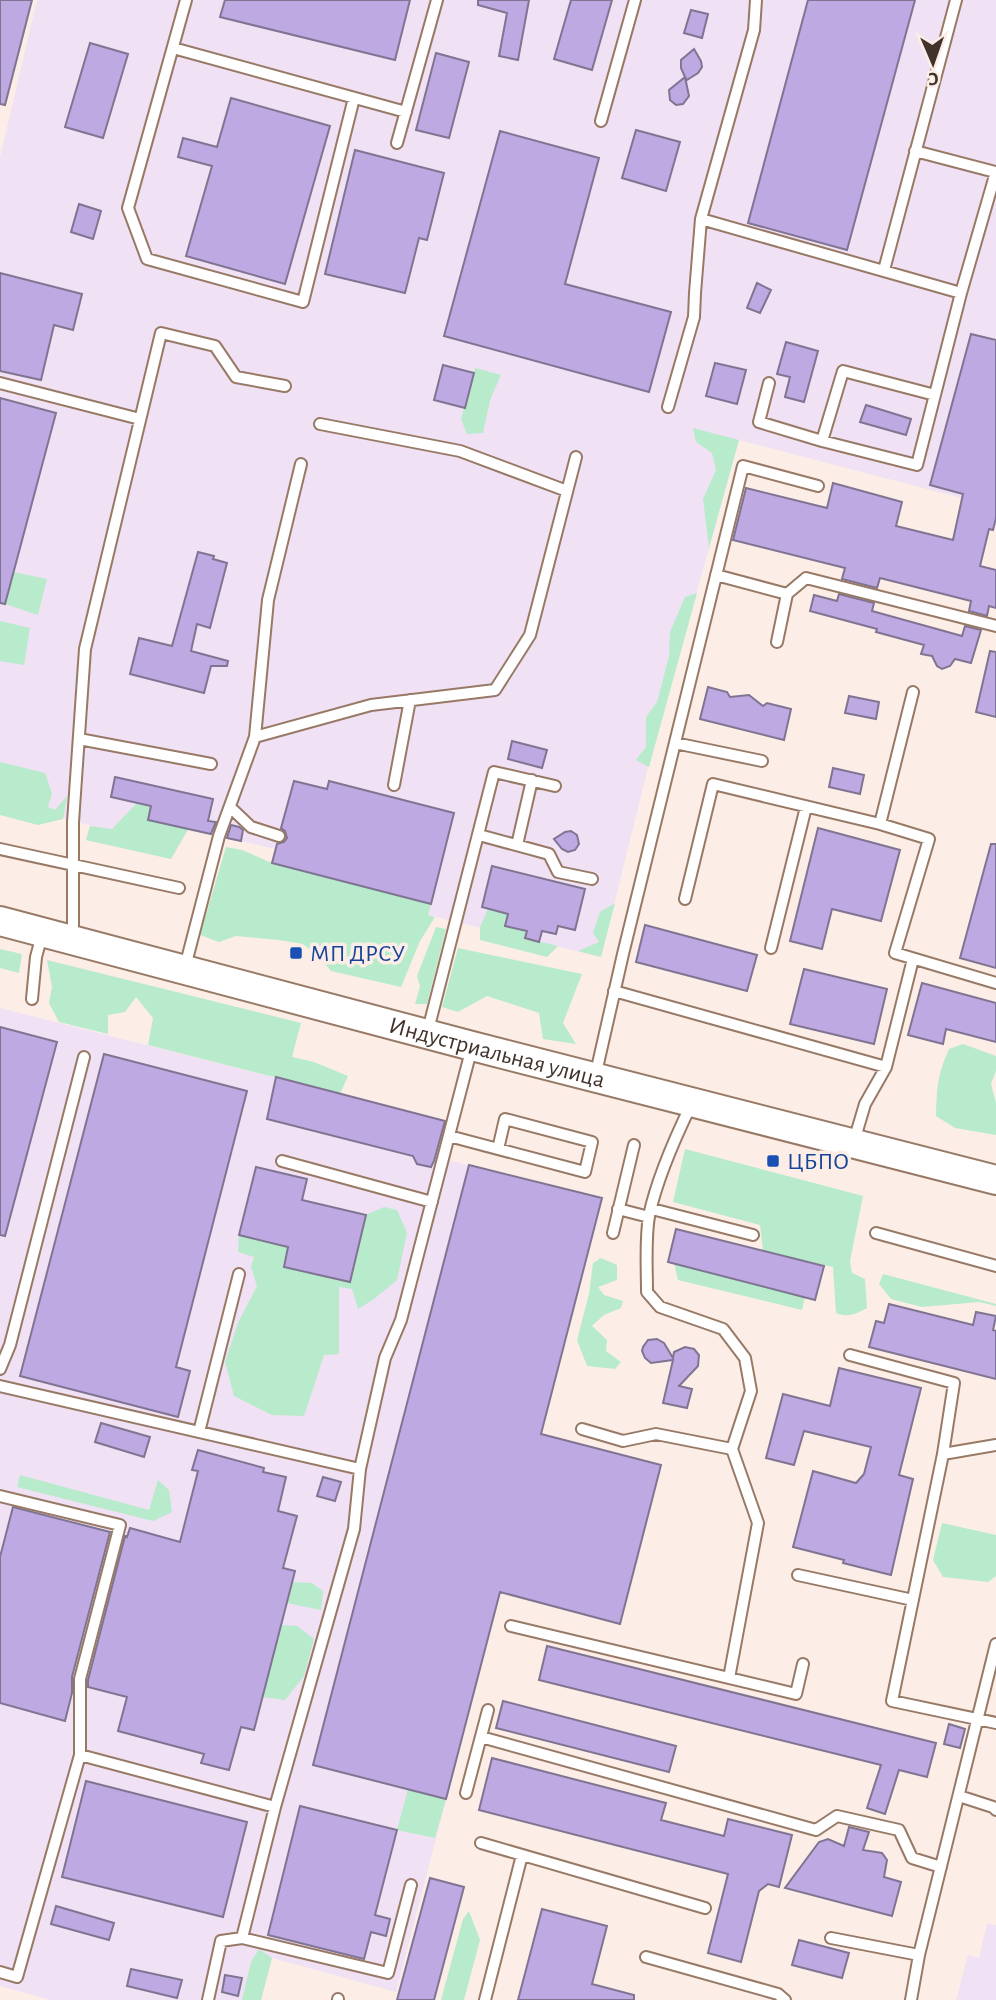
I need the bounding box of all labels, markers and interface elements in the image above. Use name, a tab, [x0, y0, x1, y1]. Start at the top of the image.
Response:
north arrow	[898, 28, 968, 98]
text: С	[928, 69, 939, 88]
place label: МП ДРСУ	[310, 942, 405, 966]
marker: МП ДРСУ	[288, 945, 304, 961]
street label: Индустриальная улица	[386, 1014, 607, 1093]
place label: ЦБПО	[787, 1150, 849, 1174]
marker: ЦБПО	[765, 1153, 781, 1169]

